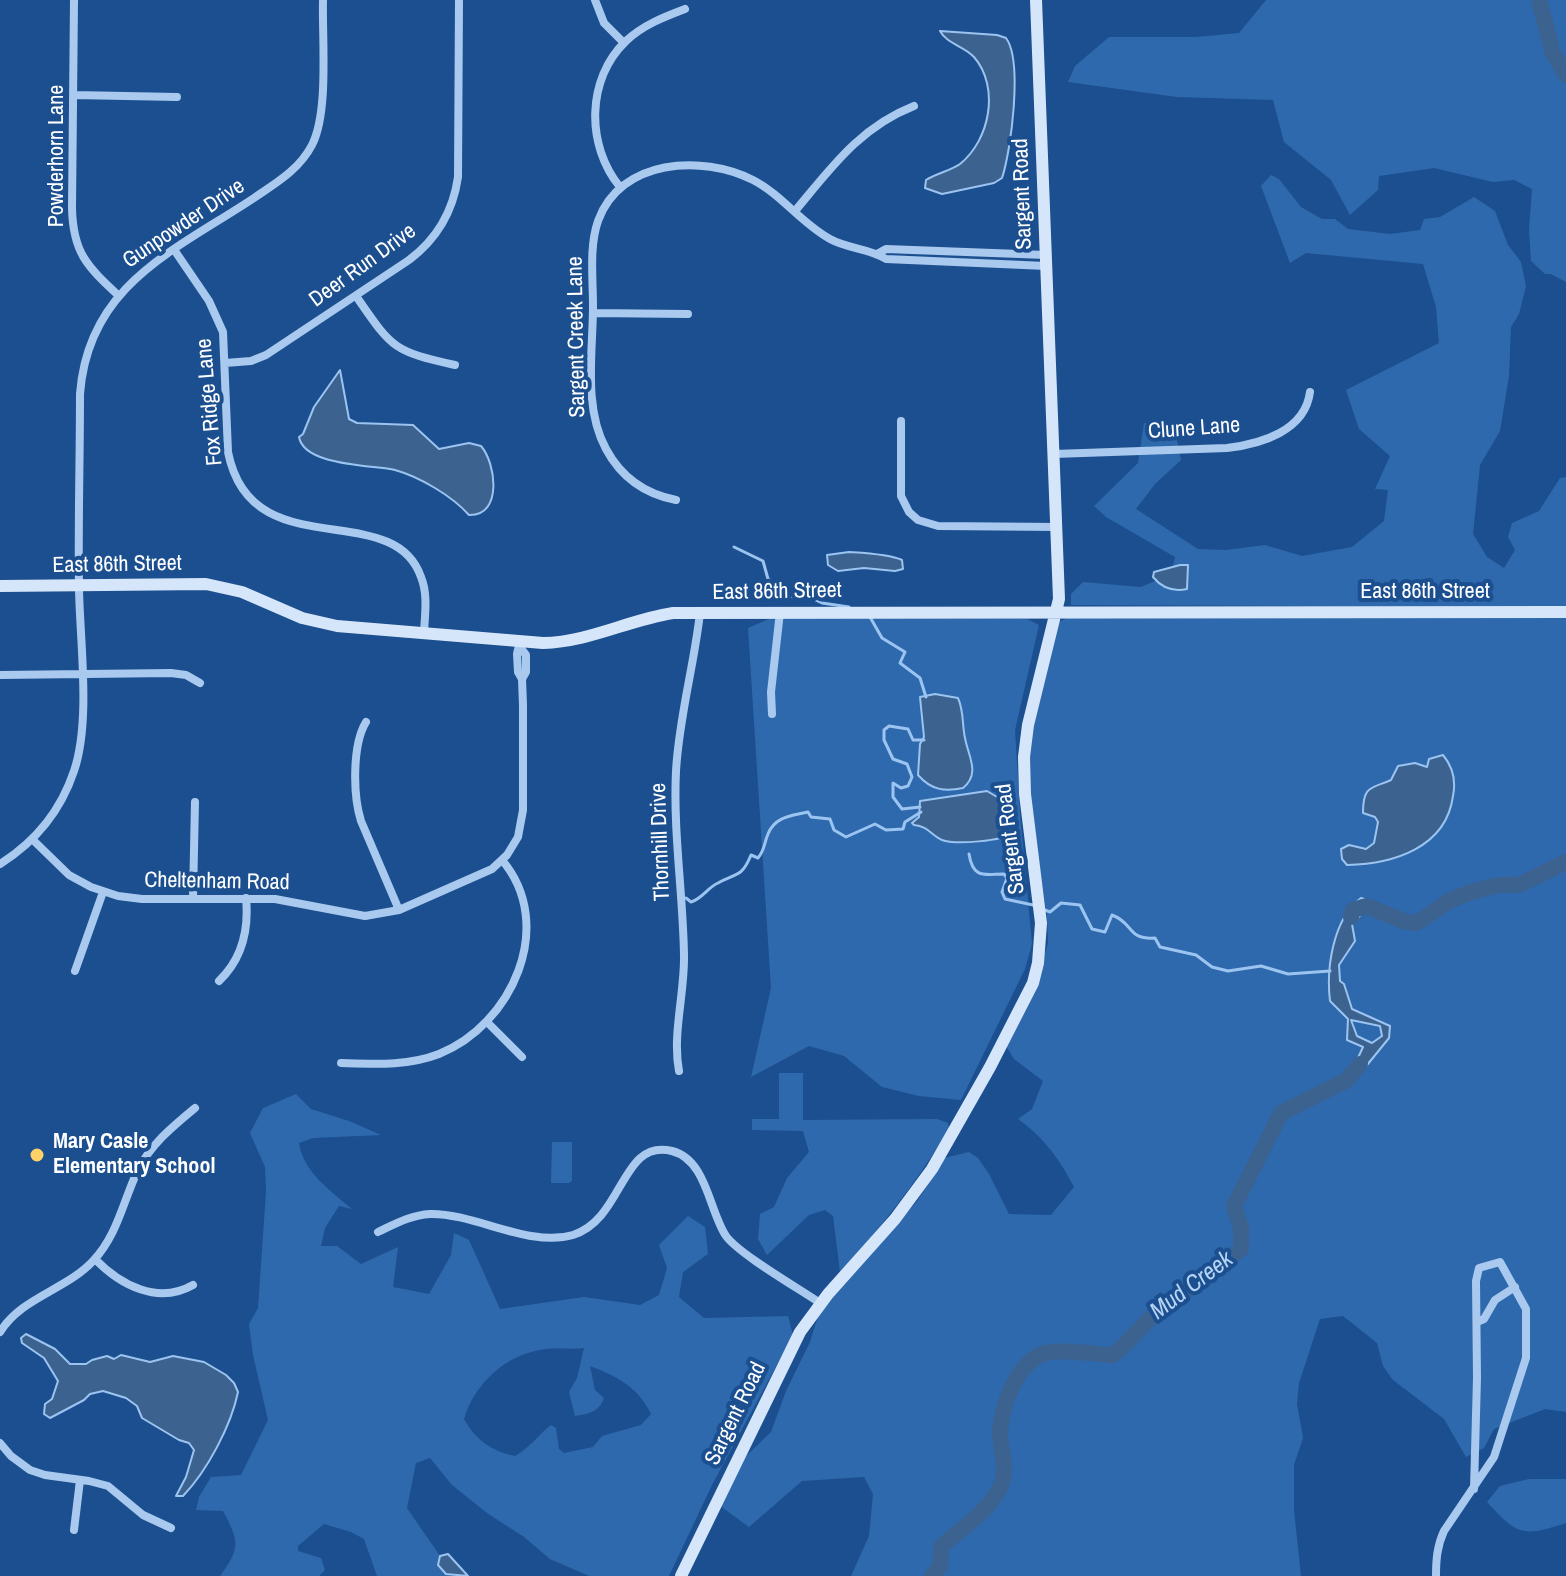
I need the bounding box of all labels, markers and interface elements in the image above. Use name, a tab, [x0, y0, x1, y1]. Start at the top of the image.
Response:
street label: Powderhorn Lane	[44, 85, 70, 227]
street label: Sargent Road	[1008, 138, 1038, 250]
street label: Gunpowder Drive	[118, 174, 250, 274]
street label: Deer Run Drive	[305, 218, 421, 314]
street label: Sargent Creek Lane	[562, 256, 592, 418]
street label: Fox Ridge Lane	[191, 337, 229, 467]
street label: Clune Lane	[1147, 413, 1241, 445]
street label: East 86th Street	[52, 551, 182, 579]
street label: East 86th Street	[712, 578, 842, 606]
street label: East 86th Street	[1360, 579, 1490, 605]
street label: Thornhill Drive	[646, 782, 676, 902]
street label: Sargent Road	[991, 782, 1031, 896]
street label: Cheltenham Road	[144, 868, 290, 896]
place label: Mary Casle Elementary School	[53, 1129, 215, 1180]
marker: Mary Casle Elementary School	[28, 1146, 46, 1164]
water label: Mud Creek	[1145, 1246, 1239, 1326]
street label: Sargent Road	[700, 1358, 772, 1470]

